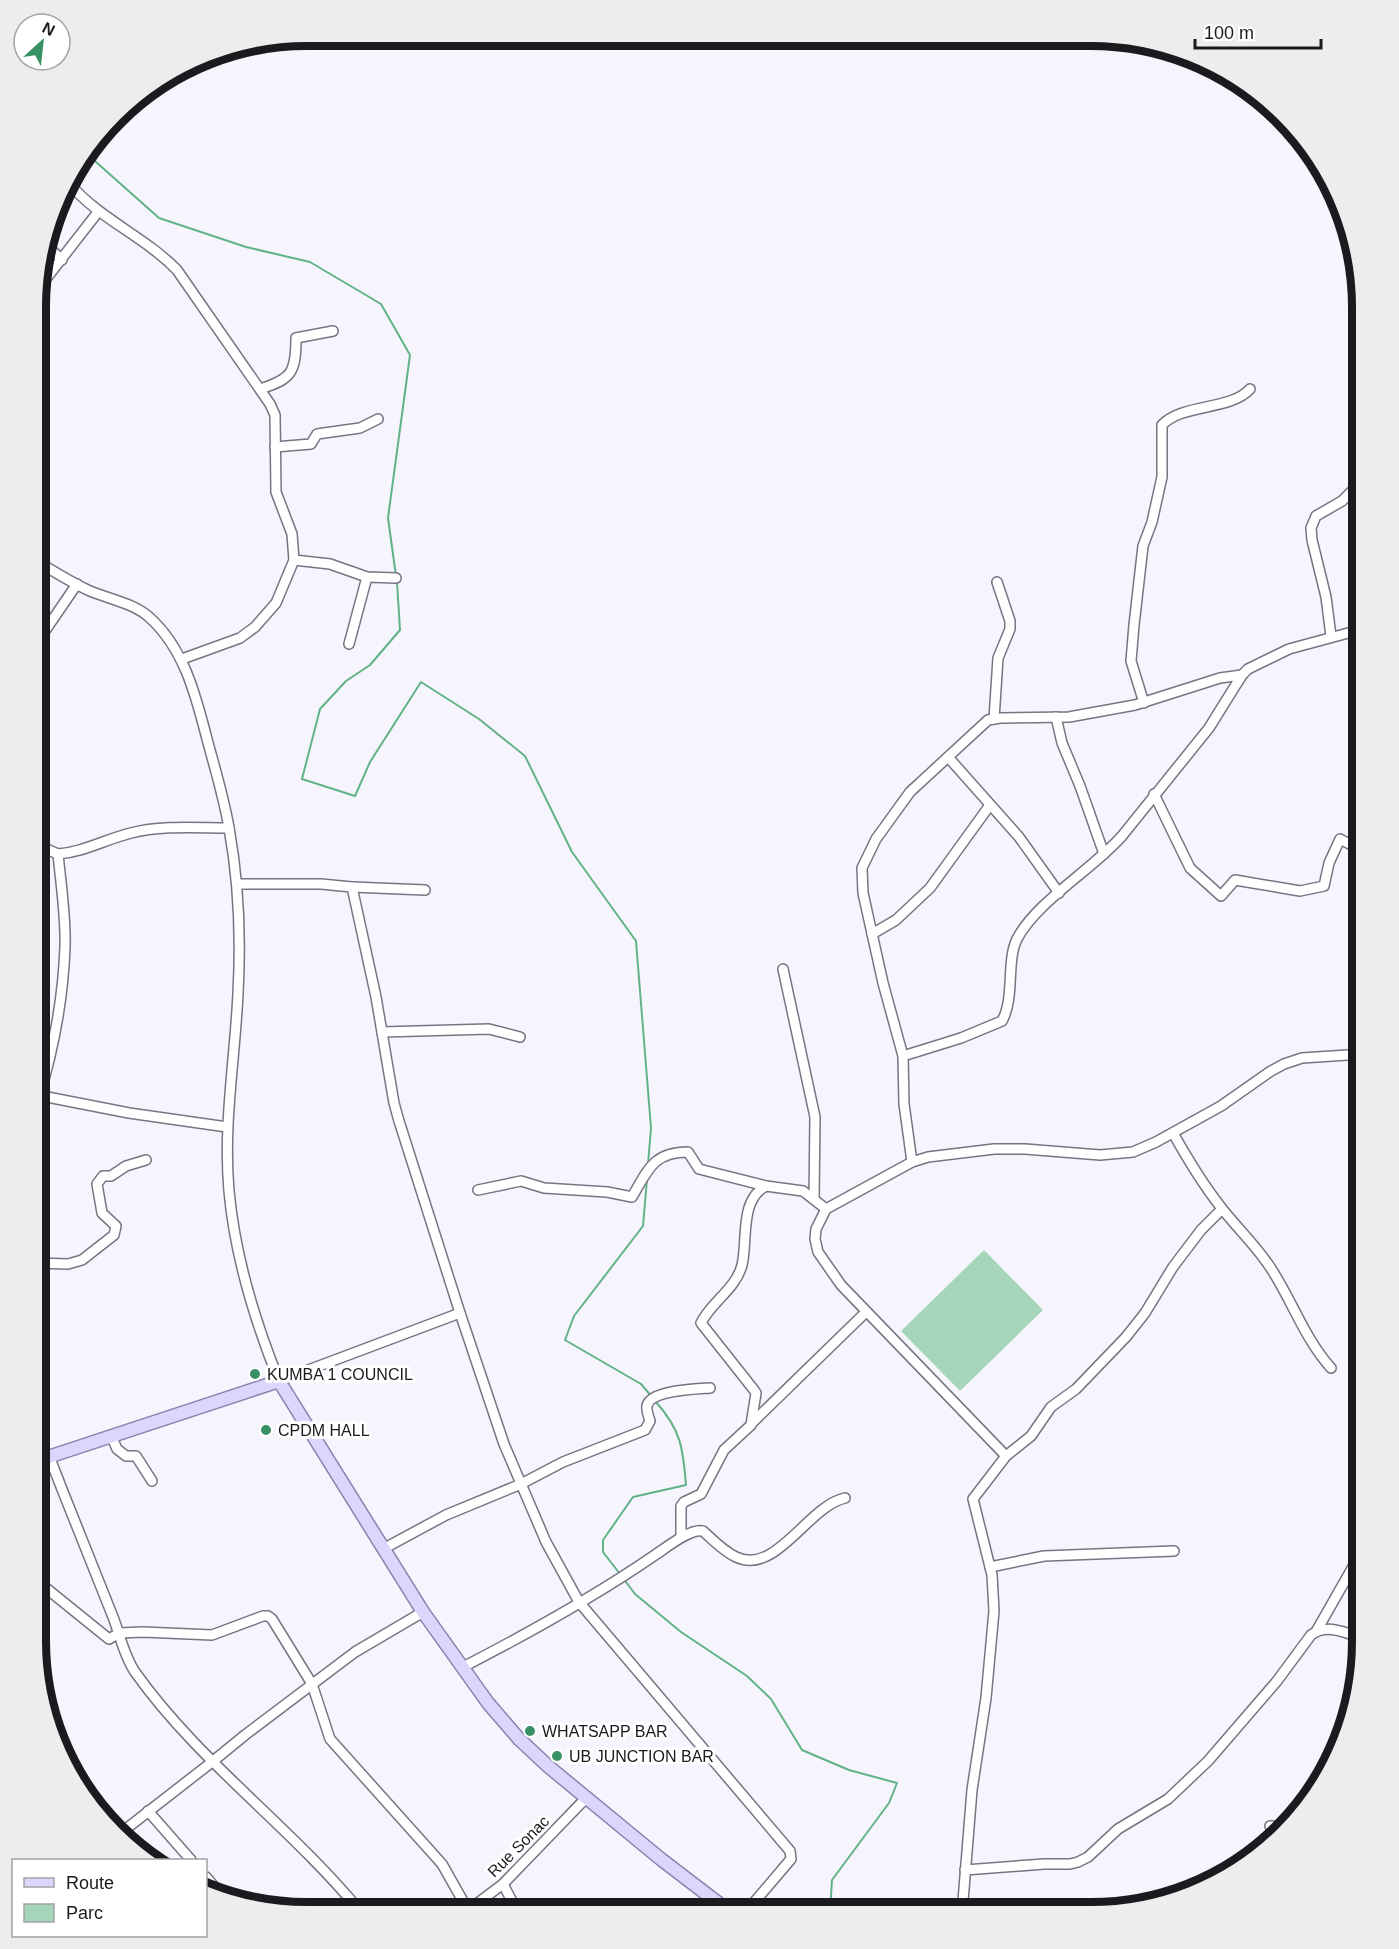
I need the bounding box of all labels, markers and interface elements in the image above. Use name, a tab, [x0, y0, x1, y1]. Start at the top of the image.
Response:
north arrow	[12, 12, 72, 72]
scale bar	[1195, 12, 1321, 50]
text: N	[40, 19, 58, 39]
text: 100 m	[1204, 23, 1254, 43]
place label: KUMBA 1 COUNCIL	[267, 1366, 413, 1383]
marker: KUMBA 1 COUNCIL	[248, 1367, 262, 1381]
place label: CPDM HALL	[278, 1422, 370, 1439]
marker: CPDM HALL	[259, 1423, 273, 1437]
place label: WHATSAPP BAR	[542, 1723, 668, 1740]
marker: WHATSAPP BAR	[523, 1724, 537, 1738]
place label: UB JUNCTION BAR	[569, 1748, 714, 1765]
marker: UB JUNCTION BAR	[550, 1749, 564, 1763]
street label: Rue Sonac	[484, 1812, 552, 1880]
legend	[12, 1859, 207, 1937]
text: Route	[66, 1873, 114, 1893]
text: Parc	[66, 1903, 103, 1923]

